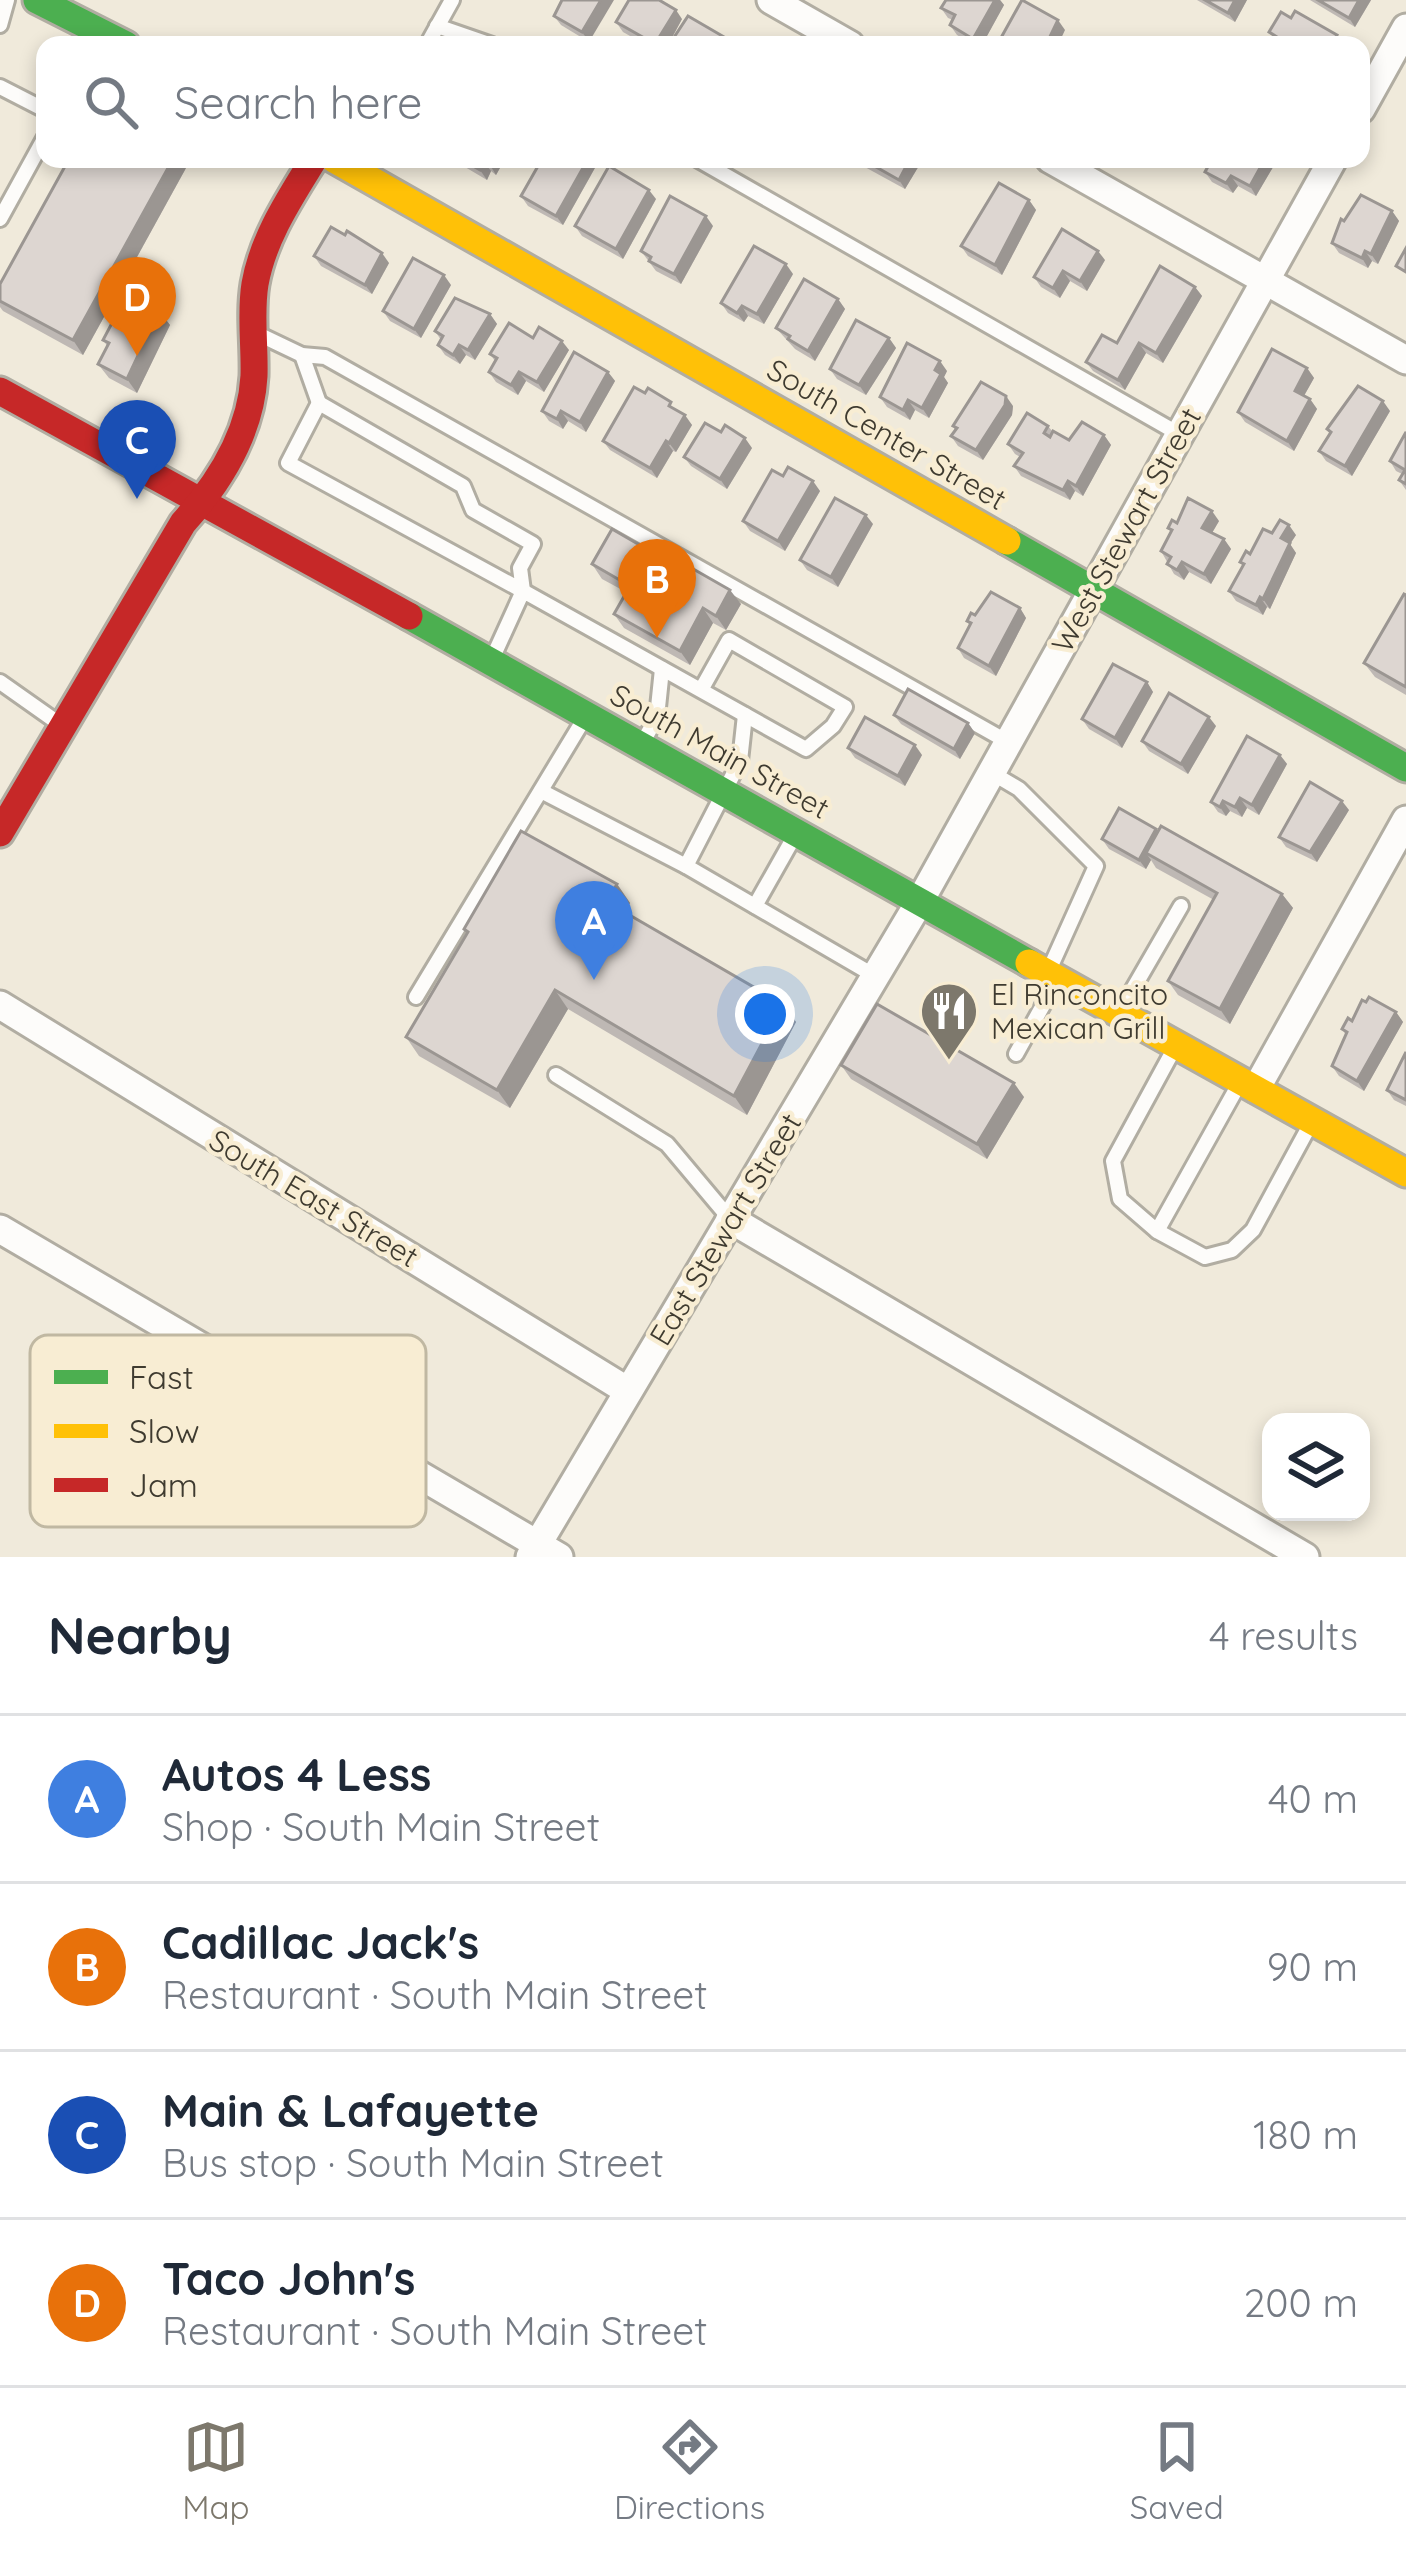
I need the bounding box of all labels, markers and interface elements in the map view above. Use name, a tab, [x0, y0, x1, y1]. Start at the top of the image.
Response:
search box	[36, 36, 1370, 168]
icon: search	[78, 69, 144, 135]
text: Search here	[174, 74, 422, 130]
pin: D	[98, 257, 176, 356]
street label: South Center Street	[761, 350, 1013, 518]
pin: C	[98, 400, 176, 499]
street label: West Stewart Street	[1043, 401, 1209, 659]
pin: B	[618, 539, 696, 638]
street label: South Main Street	[604, 675, 836, 827]
pin: A	[555, 881, 633, 980]
place label: El Rinconcito Mexican Grill	[991, 975, 1168, 1047]
restaurant icon: El Rinconcito Mexican Grill	[918, 980, 980, 1062]
your location	[735, 984, 795, 1044]
street label: East Stewart Street	[641, 1106, 809, 1352]
street label: South East Street	[203, 1121, 425, 1275]
legend	[30, 1335, 426, 1527]
text: Fast	[129, 1356, 194, 1397]
text: Slow	[129, 1410, 200, 1451]
map controls	[1262, 1413, 1370, 1521]
button: layers	[1262, 1413, 1370, 1521]
text: Jam	[129, 1464, 198, 1505]
text: Nearby	[48, 1603, 232, 1667]
text: 4 results	[1209, 1611, 1358, 1660]
text: Autos 4 Less	[162, 1746, 432, 1802]
text: A	[75, 1774, 99, 1823]
text: 40 m	[1268, 1774, 1358, 1823]
text: Shop · South Main Street	[162, 1802, 600, 1851]
text: Cadillac Jack's	[162, 1914, 479, 1970]
text: B	[74, 1942, 100, 1991]
text: 90 m	[1267, 1942, 1358, 1991]
text: Restaurant · South Main Street	[162, 1970, 707, 2019]
text: Main & Lafayette	[162, 2082, 539, 2138]
text: C	[75, 2110, 99, 2159]
text: 180 m	[1253, 2110, 1358, 2159]
text: Bus stop · South Main Street	[162, 2138, 664, 2187]
text: Taco John's	[162, 2250, 415, 2306]
text: D	[73, 2278, 101, 2327]
text: 200 m	[1244, 2278, 1358, 2327]
text: Restaurant · South Main Street	[162, 2306, 707, 2355]
tab: Map	[182, 2414, 250, 2527]
tab: Directions	[614, 2414, 765, 2527]
tab: Saved	[1130, 2414, 1224, 2527]

